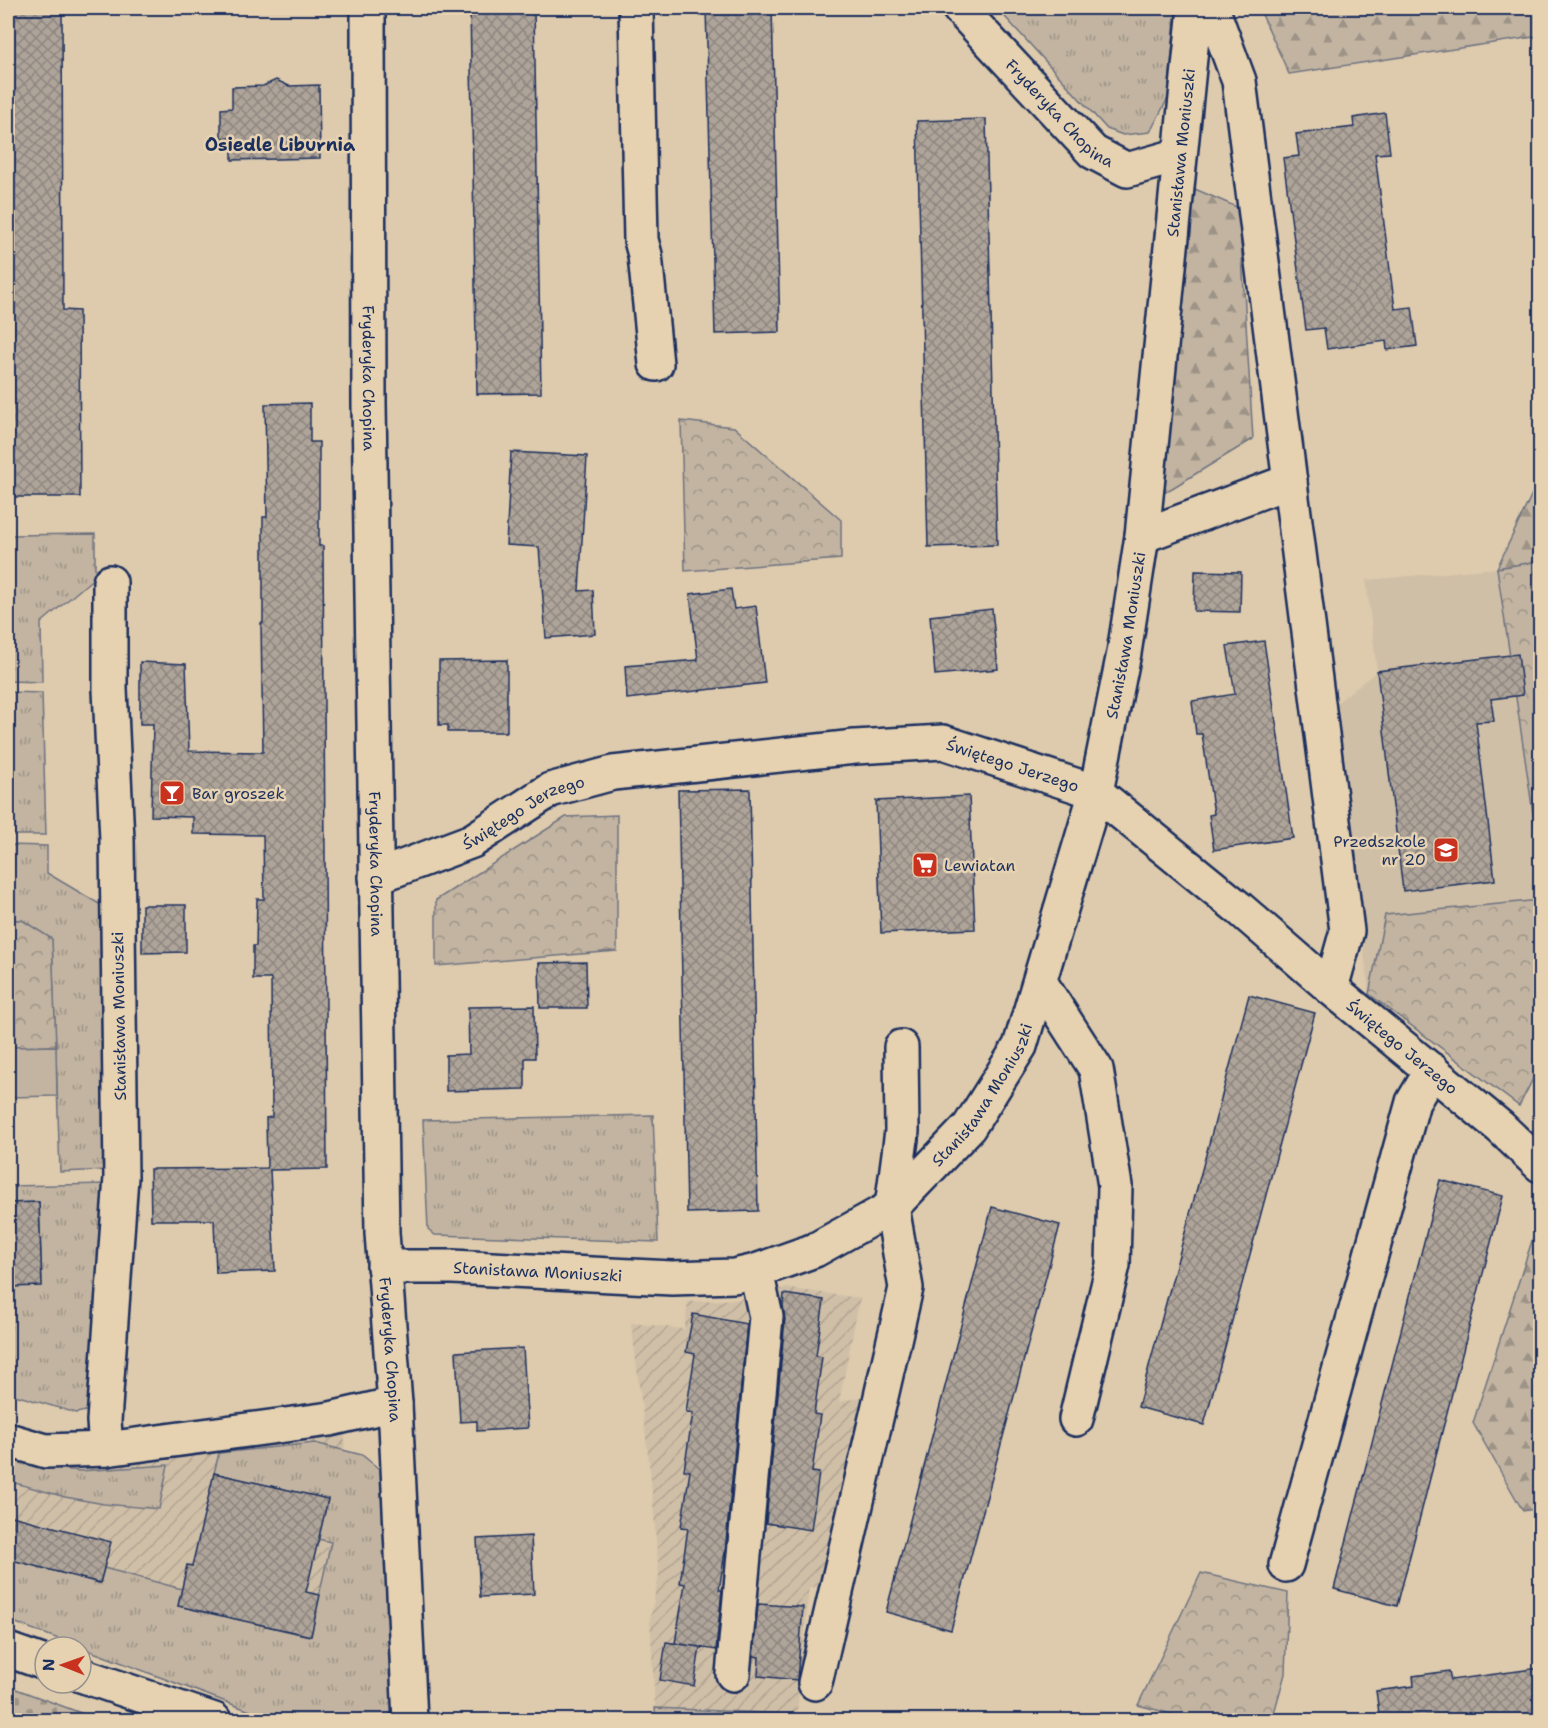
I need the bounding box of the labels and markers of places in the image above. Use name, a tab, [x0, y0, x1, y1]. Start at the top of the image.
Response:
bar icon: Bar groszek	[157, 778, 187, 808]
place label: Bar groszek	[192, 783, 285, 804]
place label: Przedszkole nr 20	[1333, 831, 1426, 870]
school or university icon: Przedszkole nr 20	[1431, 835, 1461, 865]
supermarket icon: Lewiatan	[910, 850, 940, 880]
place label: Lewiatan	[944, 855, 1016, 876]

